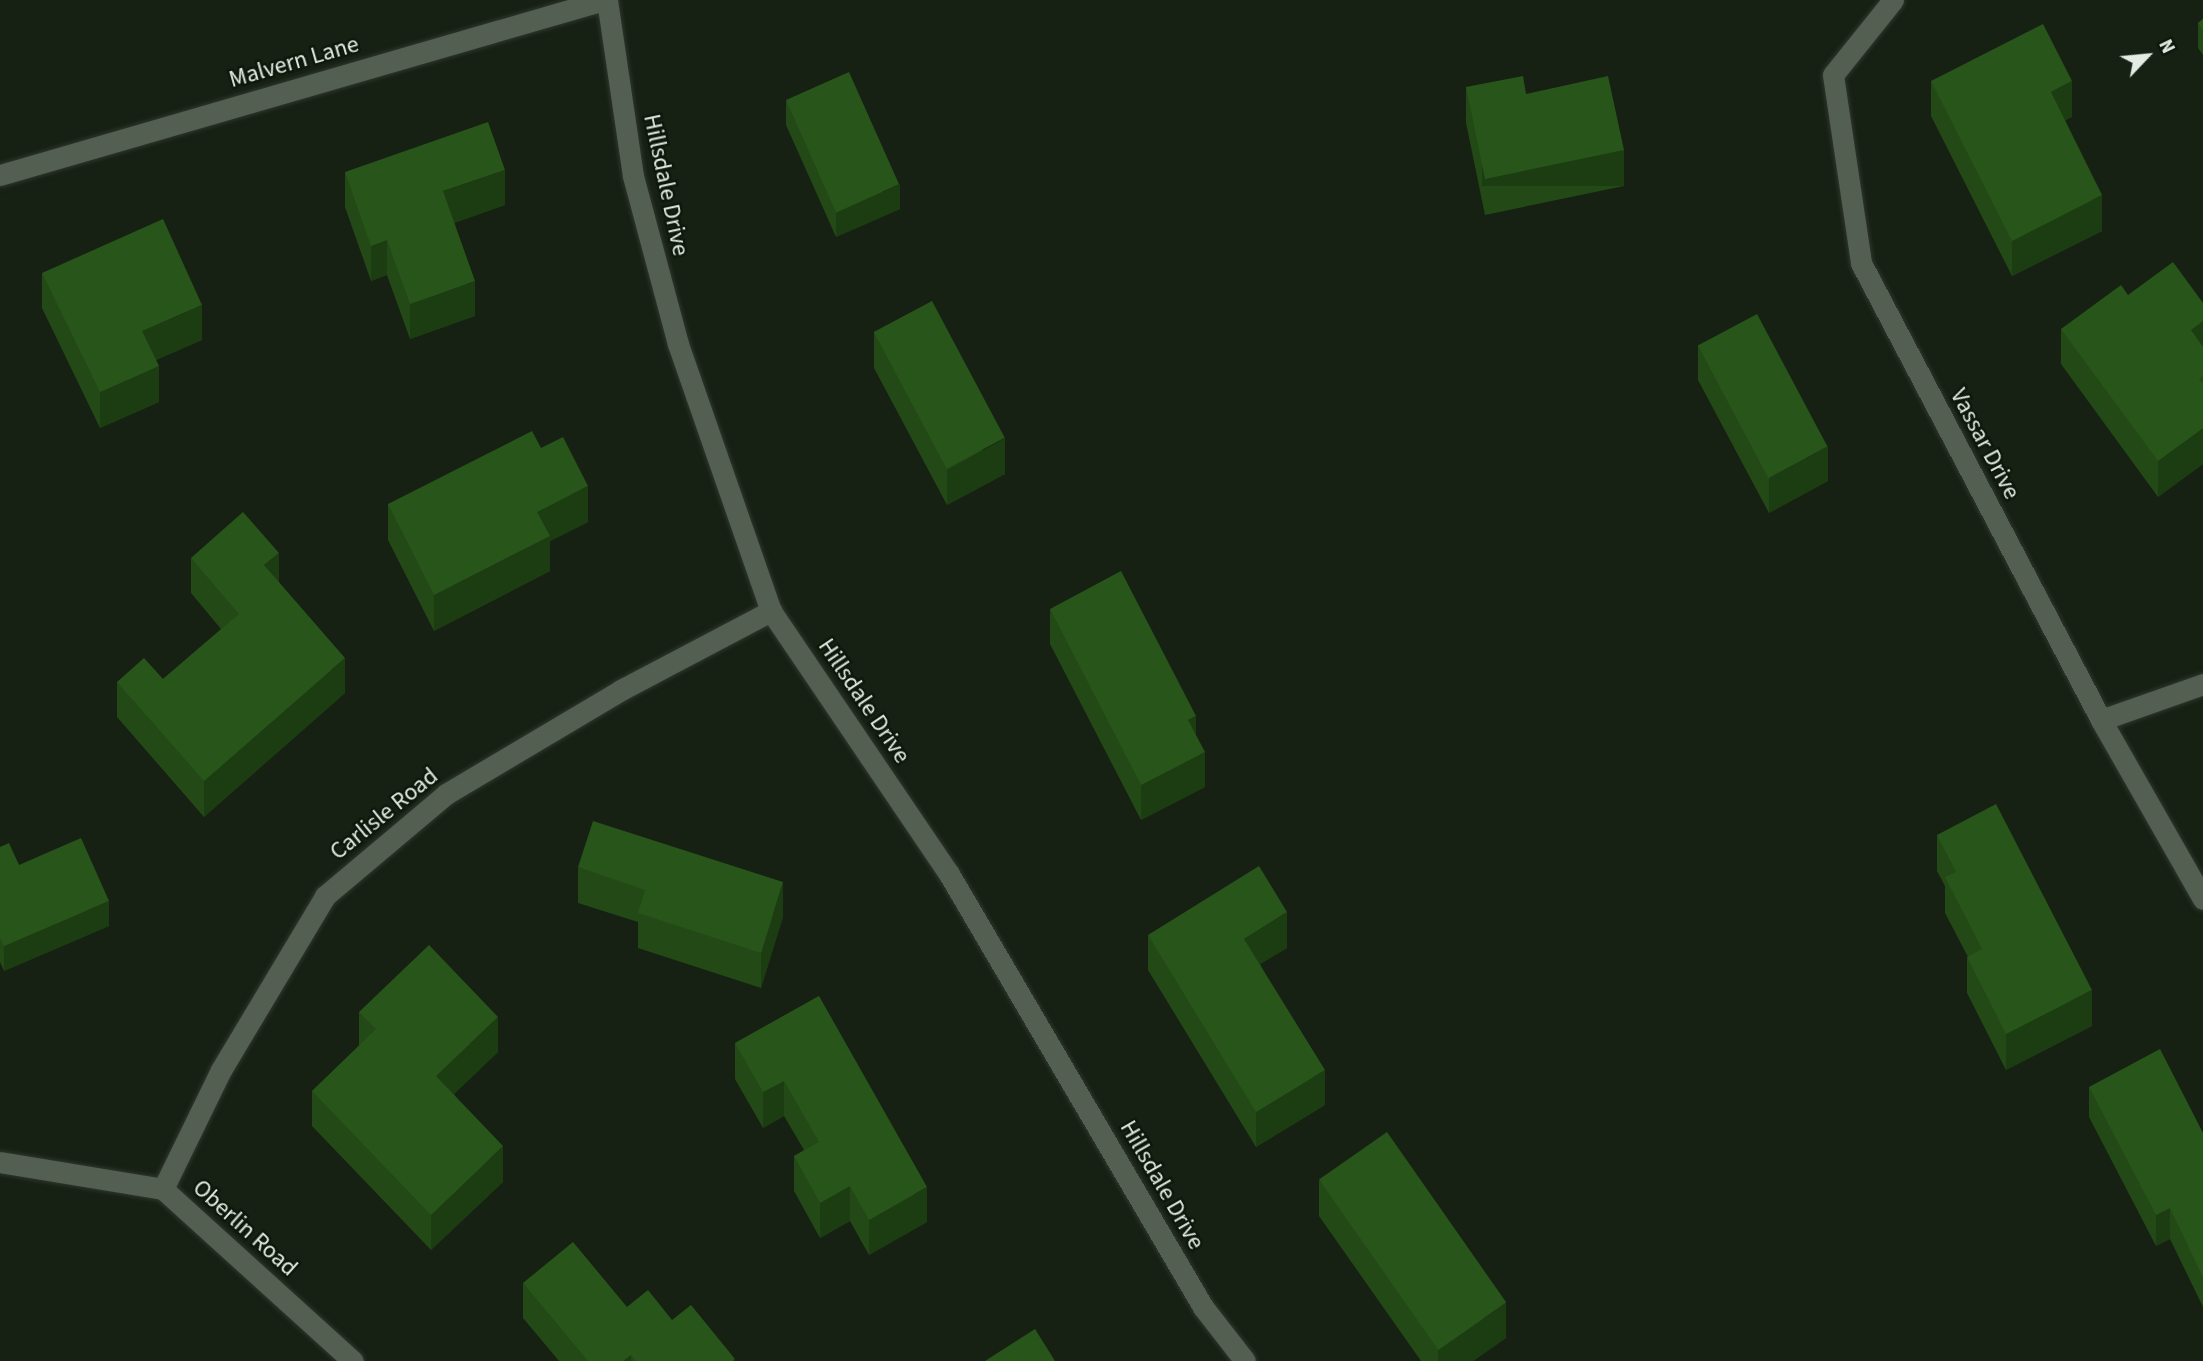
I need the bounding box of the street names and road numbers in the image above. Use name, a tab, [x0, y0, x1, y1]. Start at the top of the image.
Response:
street label: Malvern Lane	[226, 30, 362, 94]
street label: Hillsdale Drive	[637, 112, 695, 258]
street label: Vassar Drive	[1944, 384, 2026, 504]
street label: Hillsdale Drive	[812, 633, 916, 769]
street label: Carlisle Road	[324, 762, 444, 866]
street label: Hillsdale Drive	[1114, 1115, 1210, 1255]
street label: Oberlin Road	[187, 1174, 303, 1282]

